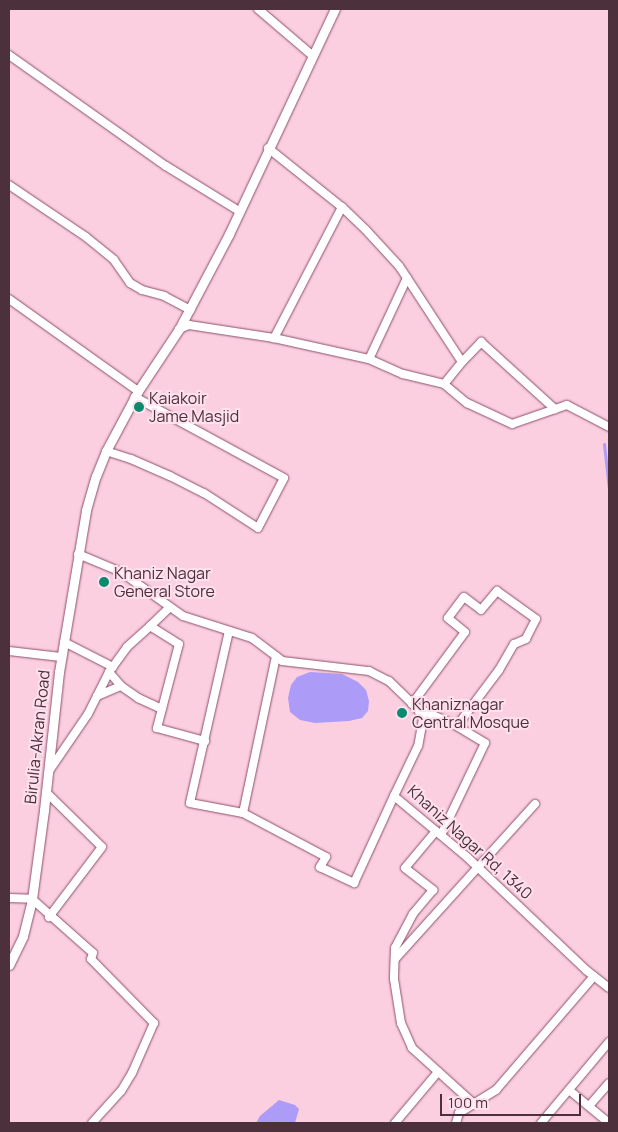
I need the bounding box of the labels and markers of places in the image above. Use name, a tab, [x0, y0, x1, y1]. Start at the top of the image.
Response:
place label: Kaiakoir Jame Masjid	[149, 388, 239, 426]
marker: Kaiakoir Jame Masjid	[133, 401, 145, 413]
place label: Khaniz Nagar General Store	[114, 563, 215, 601]
marker: Khaniz Nagar General Store	[98, 576, 110, 588]
place label: Khaniznagar Central Mosque	[412, 694, 529, 732]
marker: Khaniznagar Central Mosque	[396, 707, 408, 719]

